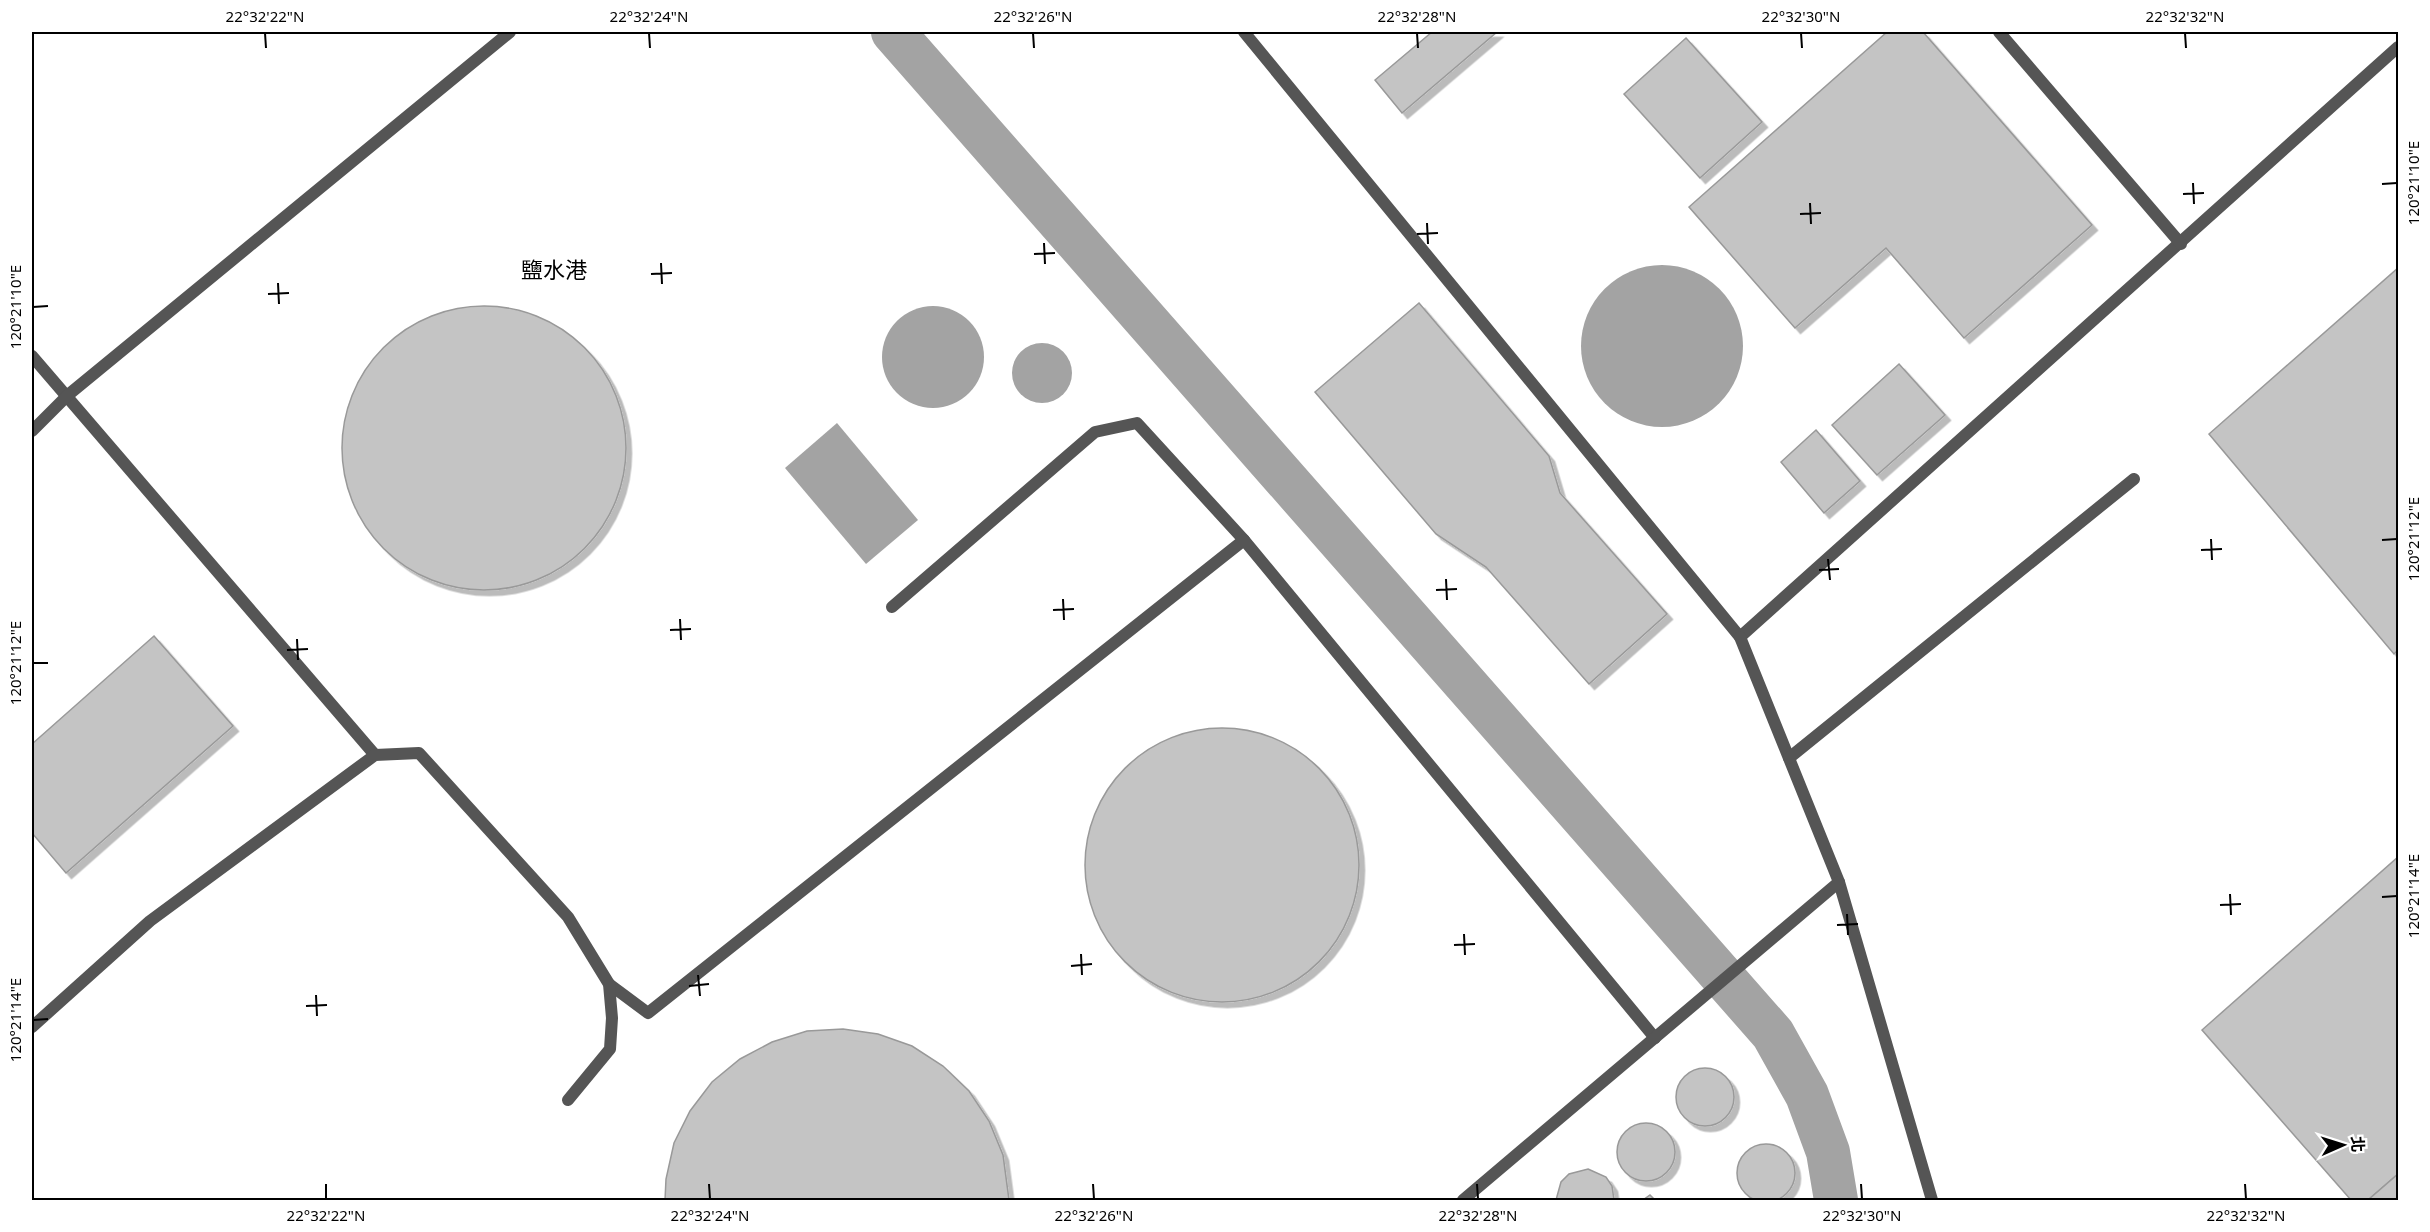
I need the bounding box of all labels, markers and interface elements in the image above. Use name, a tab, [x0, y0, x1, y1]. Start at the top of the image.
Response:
text: 22°32'22"N	[226, 6, 304, 26]
text: 22°32'24"N	[610, 6, 688, 26]
text: 22°32'26"N	[994, 6, 1072, 26]
text: 22°32'28"N	[1378, 6, 1456, 26]
text: 22°32'30"N	[1762, 6, 1840, 26]
text: 22°32'32"N	[2146, 6, 2224, 26]
text: 120°21'10"E	[2403, 141, 2423, 225]
district label: 鹽水港	[521, 254, 587, 284]
text: 120°21'10"E	[5, 265, 25, 349]
text: 120°21'12"E	[2403, 497, 2423, 581]
text: 120°21'12"E	[5, 621, 25, 705]
text: 120°21'14"E	[2403, 854, 2423, 938]
text: 120°21'14"E	[5, 978, 25, 1062]
north arrow	[2313, 1115, 2373, 1175]
text: 北	[2347, 1136, 2369, 1153]
text: 22°32'22"N	[287, 1205, 365, 1225]
text: 22°32'24"N	[671, 1205, 749, 1225]
text: 22°32'26"N	[1055, 1205, 1133, 1225]
text: 22°32'28"N	[1439, 1205, 1517, 1225]
text: 22°32'30"N	[1823, 1205, 1901, 1225]
text: 22°32'32"N	[2207, 1205, 2285, 1225]

